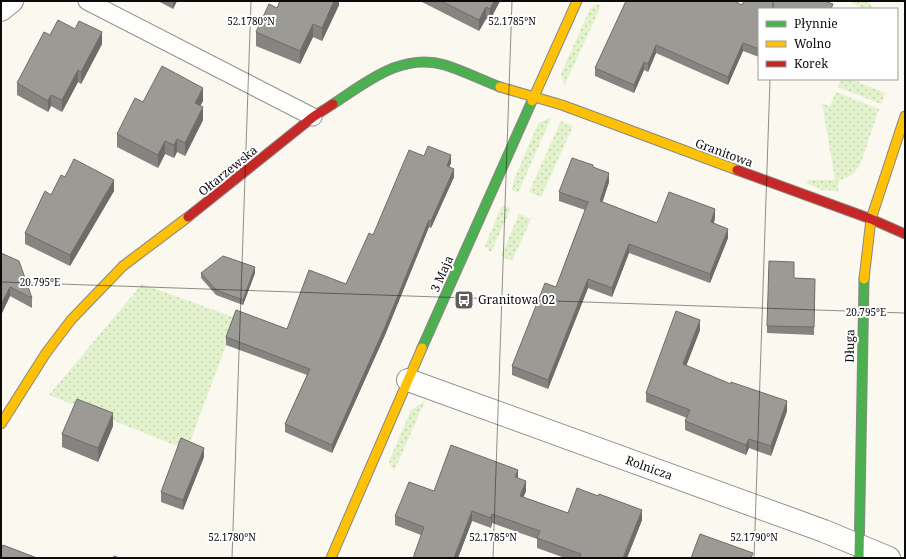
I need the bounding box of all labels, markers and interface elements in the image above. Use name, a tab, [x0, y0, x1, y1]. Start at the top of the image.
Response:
legend	[758, 8, 898, 80]
text: 52.1780°N	[227, 14, 275, 28]
text: 52.1785°N	[488, 14, 536, 28]
text: Płynnie	[794, 15, 838, 32]
text: Wolno	[794, 35, 831, 52]
text: Korek	[794, 55, 829, 72]
street label: Granitowa	[693, 134, 756, 171]
street label: Ołtarzewska	[195, 141, 261, 200]
street label: 3 Maja	[426, 253, 457, 295]
text: 20.795°E	[20, 275, 60, 289]
bus stop icon: Granitowa 02	[453, 289, 475, 311]
place label: Granitowa 02	[478, 291, 555, 308]
text: 20.795°E	[846, 305, 886, 319]
street label: Długa	[841, 329, 858, 363]
street label: Rolnicza	[623, 451, 675, 484]
text: 52.1780°N	[208, 530, 256, 544]
text: 52.1785°N	[469, 530, 517, 544]
text: 52.1790°N	[730, 530, 778, 544]

